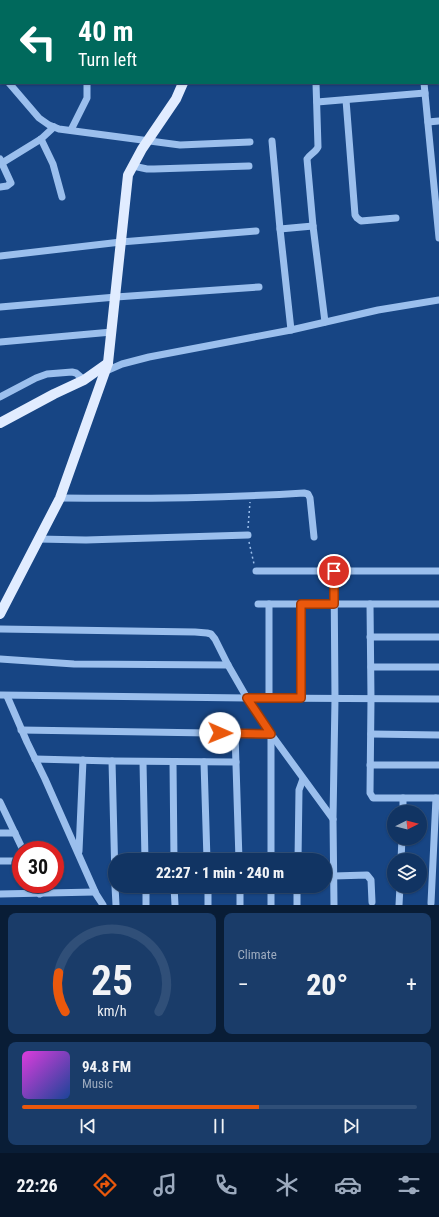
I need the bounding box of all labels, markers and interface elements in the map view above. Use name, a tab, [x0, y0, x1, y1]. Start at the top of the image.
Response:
text: 40 m	[78, 15, 134, 48]
icon: left	[12, 16, 64, 68]
text: Turn left	[78, 49, 137, 70]
pin	[317, 554, 351, 588]
icon: arrive	[323, 560, 345, 582]
position arrow	[199, 712, 241, 754]
north arrow	[387, 805, 427, 845]
map controls	[387, 805, 427, 893]
speed limit sign: 30	[12, 841, 64, 893]
button: layers	[387, 853, 427, 893]
text: 22:27 · 1 min · 240 m	[156, 864, 284, 882]
text: Climate	[238, 947, 277, 962]
text: 25	[91, 955, 133, 1004]
text: 20°	[306, 967, 348, 1002]
text: −	[238, 972, 249, 997]
text: +	[406, 972, 417, 997]
text: km/h	[97, 1002, 126, 1018]
text: 94.8 FM	[82, 1058, 131, 1076]
text: Music	[82, 1076, 113, 1091]
icon: previous	[77, 1115, 99, 1137]
icon: pause	[208, 1115, 230, 1137]
icon: next	[340, 1115, 362, 1137]
icon: directions	[91, 1171, 119, 1199]
icon: music	[151, 1171, 179, 1199]
icon: phone	[212, 1171, 240, 1199]
icon: climate	[273, 1171, 301, 1199]
icon: car	[334, 1171, 362, 1199]
icon: filters	[395, 1171, 423, 1199]
text: 22:26	[16, 1175, 58, 1196]

